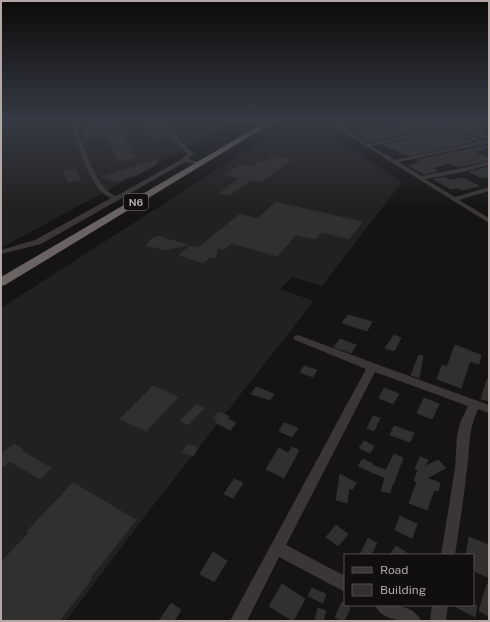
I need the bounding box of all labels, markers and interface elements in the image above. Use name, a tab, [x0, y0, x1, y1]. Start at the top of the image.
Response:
road number: N6	[124, 194, 148, 210]
legend	[344, 554, 474, 606]
text: Road	[380, 563, 408, 577]
text: Building	[380, 583, 426, 597]

